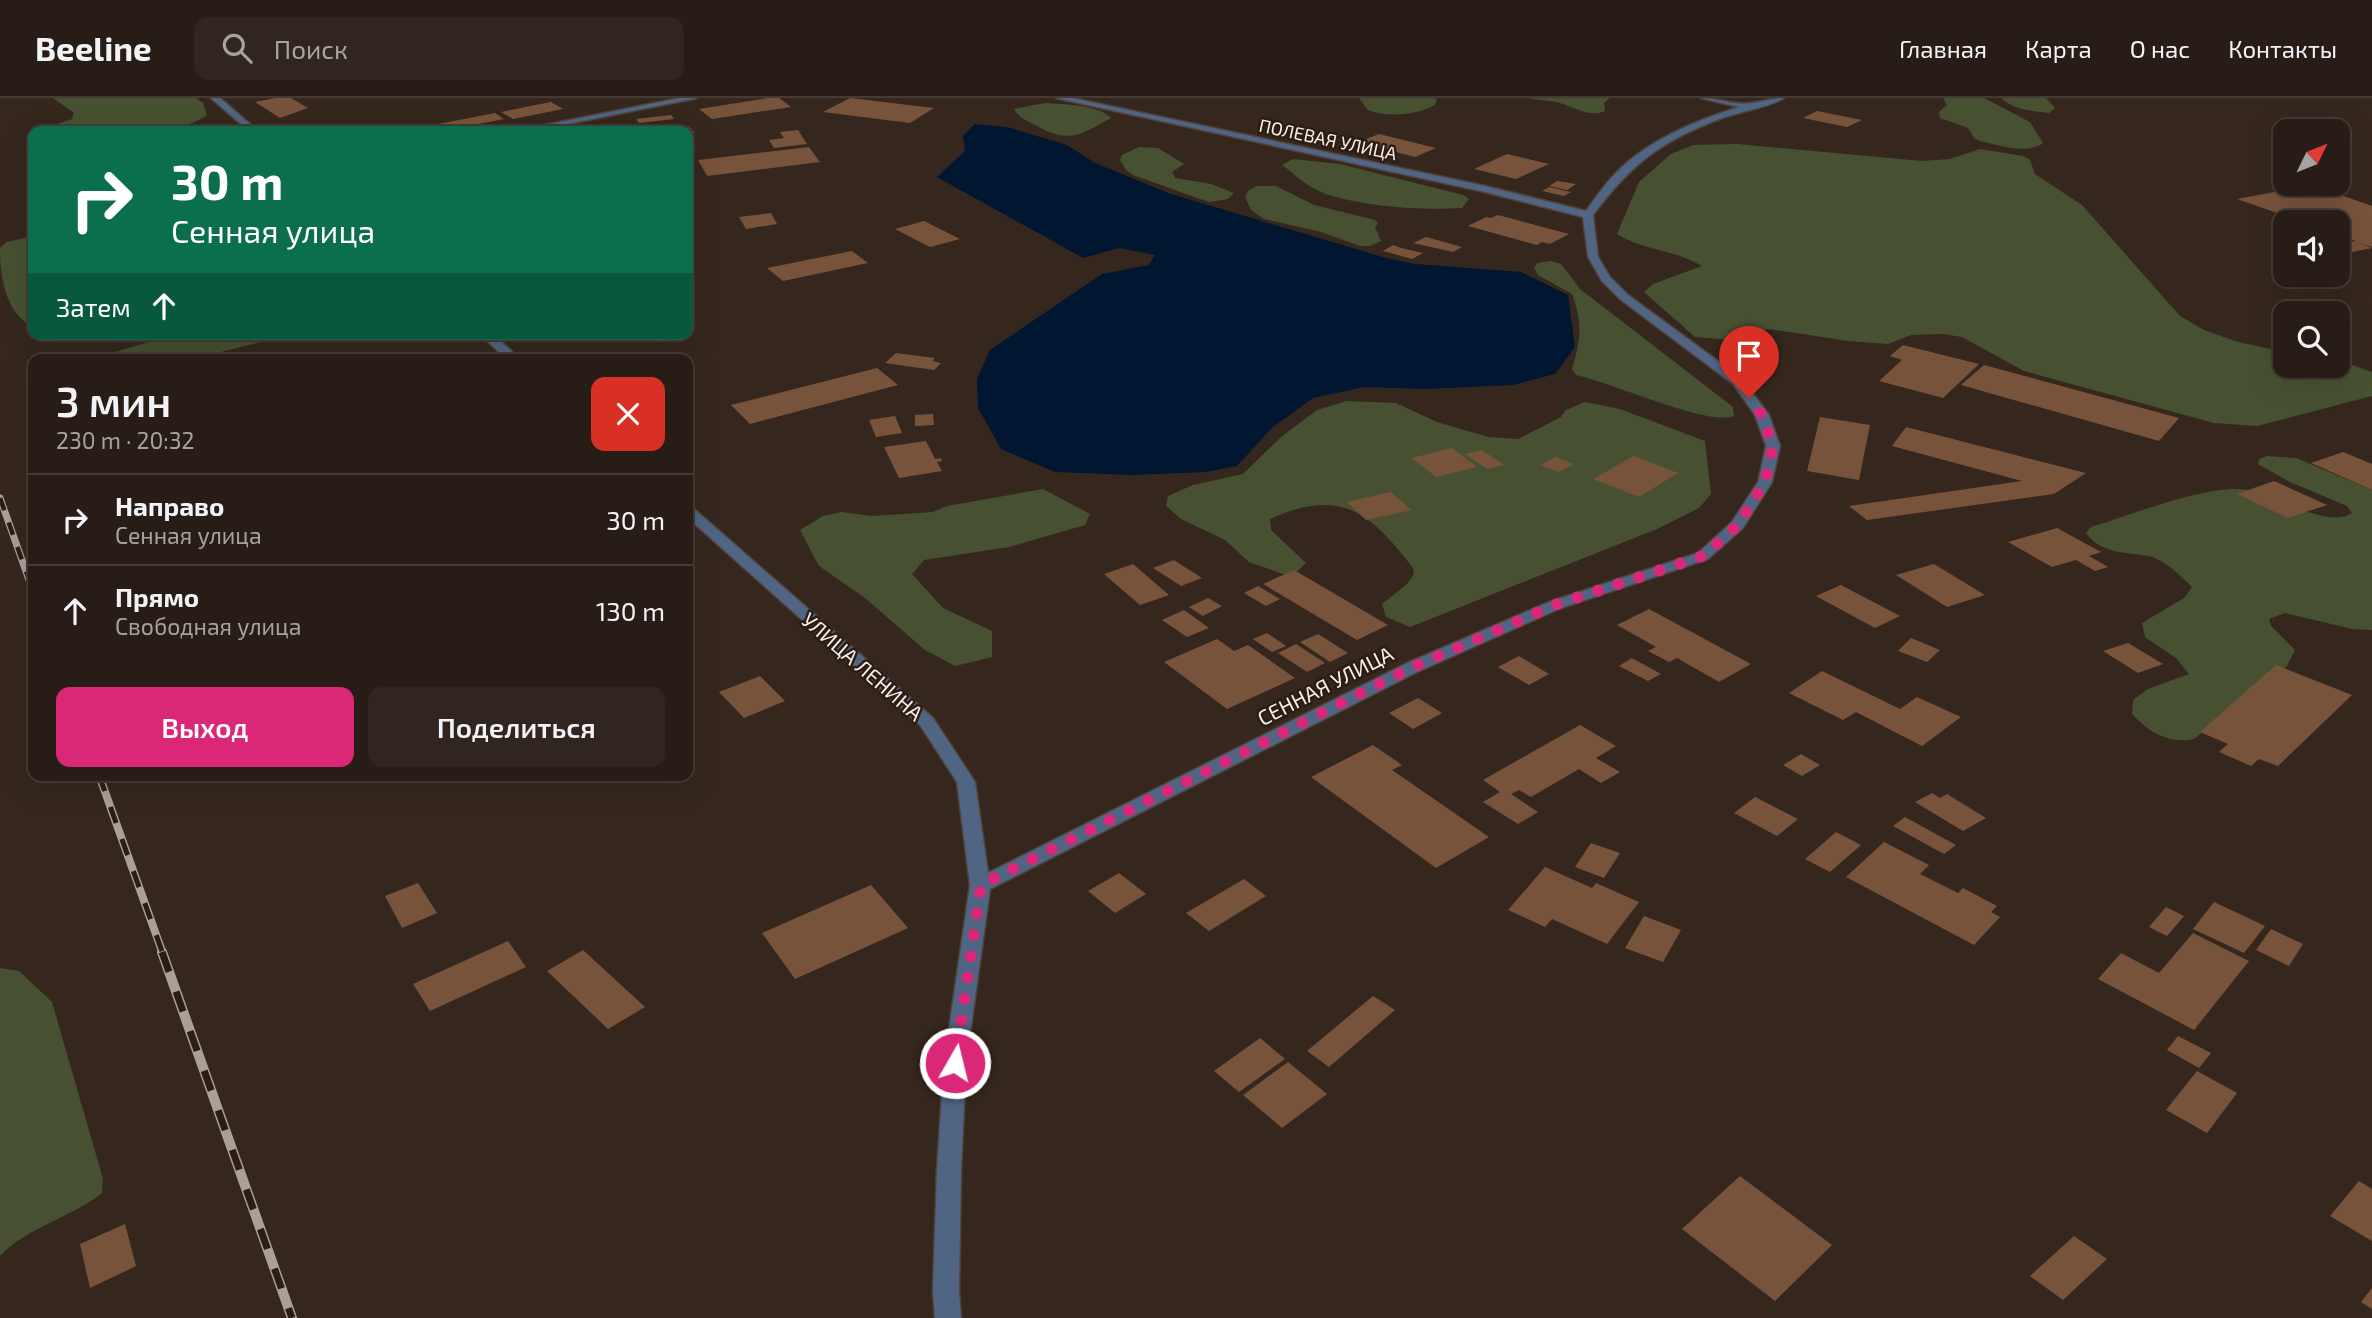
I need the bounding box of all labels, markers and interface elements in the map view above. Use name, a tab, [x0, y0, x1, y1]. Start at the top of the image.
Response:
search box	[194, 17, 684, 80]
text: Beeline	[35, 28, 152, 68]
icon: search	[218, 29, 256, 67]
text: Поиск	[274, 33, 348, 64]
text: Главная	[1899, 34, 1987, 63]
text: Карта	[2025, 34, 2092, 63]
text: О нас	[2130, 34, 2190, 63]
text: Контакты	[2228, 34, 2337, 63]
street label: ПОЛЕВАЯ УЛИЦА	[1257, 114, 1400, 165]
north arrow	[2273, 119, 2350, 196]
map controls	[2273, 119, 2350, 378]
text: 30 m	[171, 151, 283, 210]
icon: right	[56, 154, 147, 245]
button: sound	[2273, 210, 2350, 287]
text: Сенная улица	[171, 211, 375, 249]
icon: ahead	[145, 287, 183, 325]
text: Затем	[56, 291, 131, 322]
button: search	[2273, 301, 2350, 378]
pin	[1719, 326, 1779, 398]
icon: arrive	[1730, 337, 1768, 375]
text: 3 мин	[56, 375, 171, 425]
button: close	[591, 377, 665, 451]
text: 230 m · 20:32	[56, 426, 194, 454]
text: Направо	[115, 490, 224, 521]
icon: right	[56, 501, 94, 539]
text: 30 m	[606, 504, 665, 535]
text: Сенная улица	[115, 521, 262, 549]
text: Прямо	[115, 581, 199, 612]
icon: ahead	[56, 592, 94, 630]
text: 130 m	[596, 595, 665, 626]
street label: УЛИЦА ЛЕНИНА	[797, 607, 929, 725]
text: Свободная улица	[115, 612, 301, 640]
street label: СЕННАЯ УЛИЦА	[1253, 640, 1397, 730]
button: Выход	[56, 687, 354, 767]
button: Поделиться	[368, 687, 665, 767]
position arrow	[918, 1026, 992, 1100]

